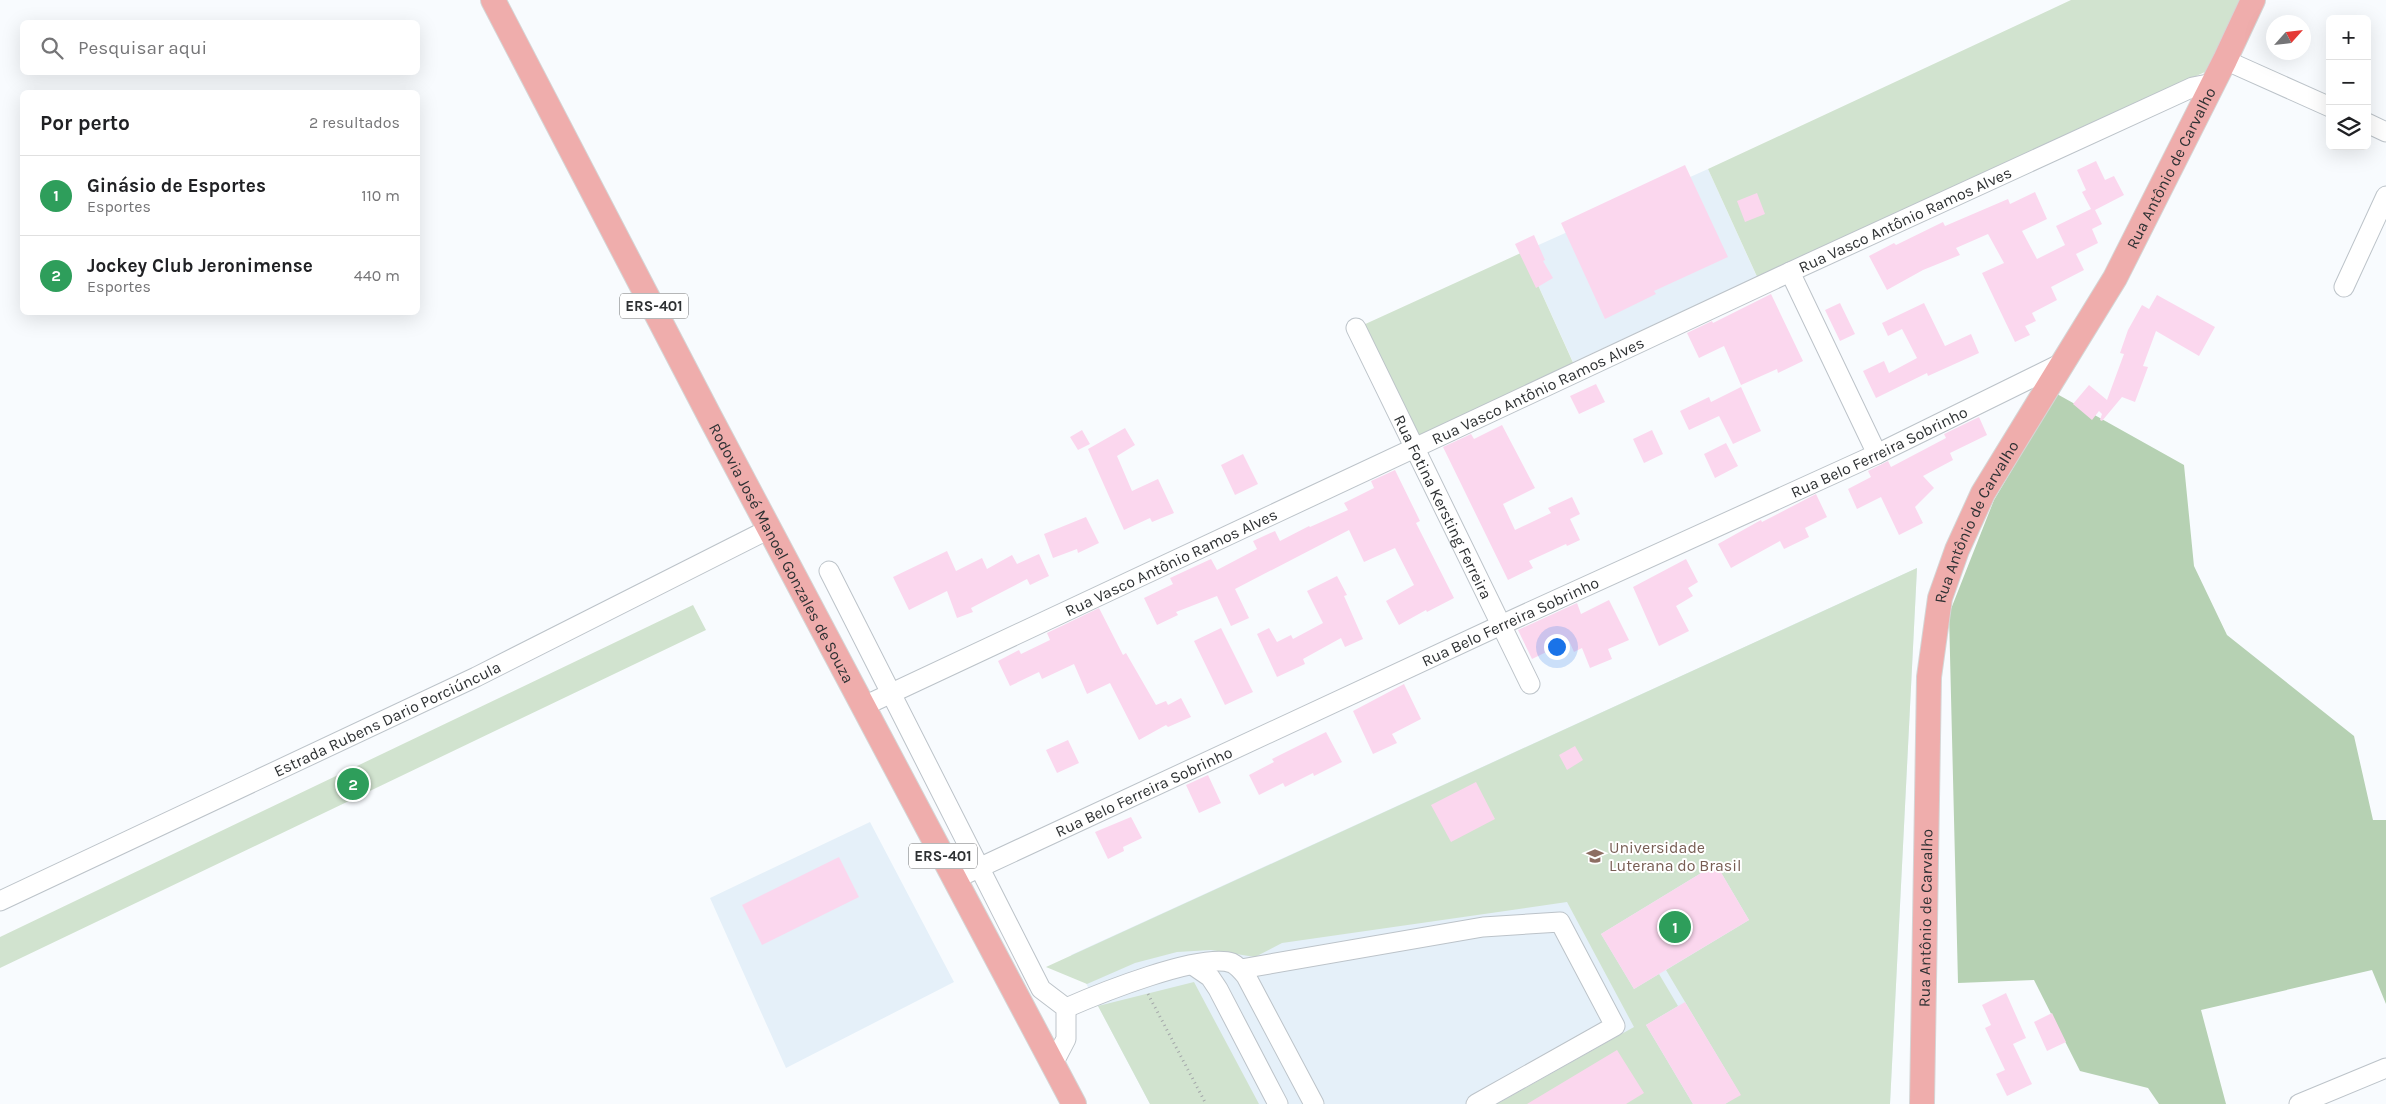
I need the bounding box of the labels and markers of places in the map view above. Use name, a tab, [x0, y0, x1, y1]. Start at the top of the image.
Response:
pin: 2	[337, 765, 369, 803]
place label: Universidade Luterana do Brasil	[1609, 838, 1741, 875]
school or university icon: Universidade Luterana do Brasil	[1585, 846, 1605, 866]
pin: 1	[1659, 908, 1691, 946]

